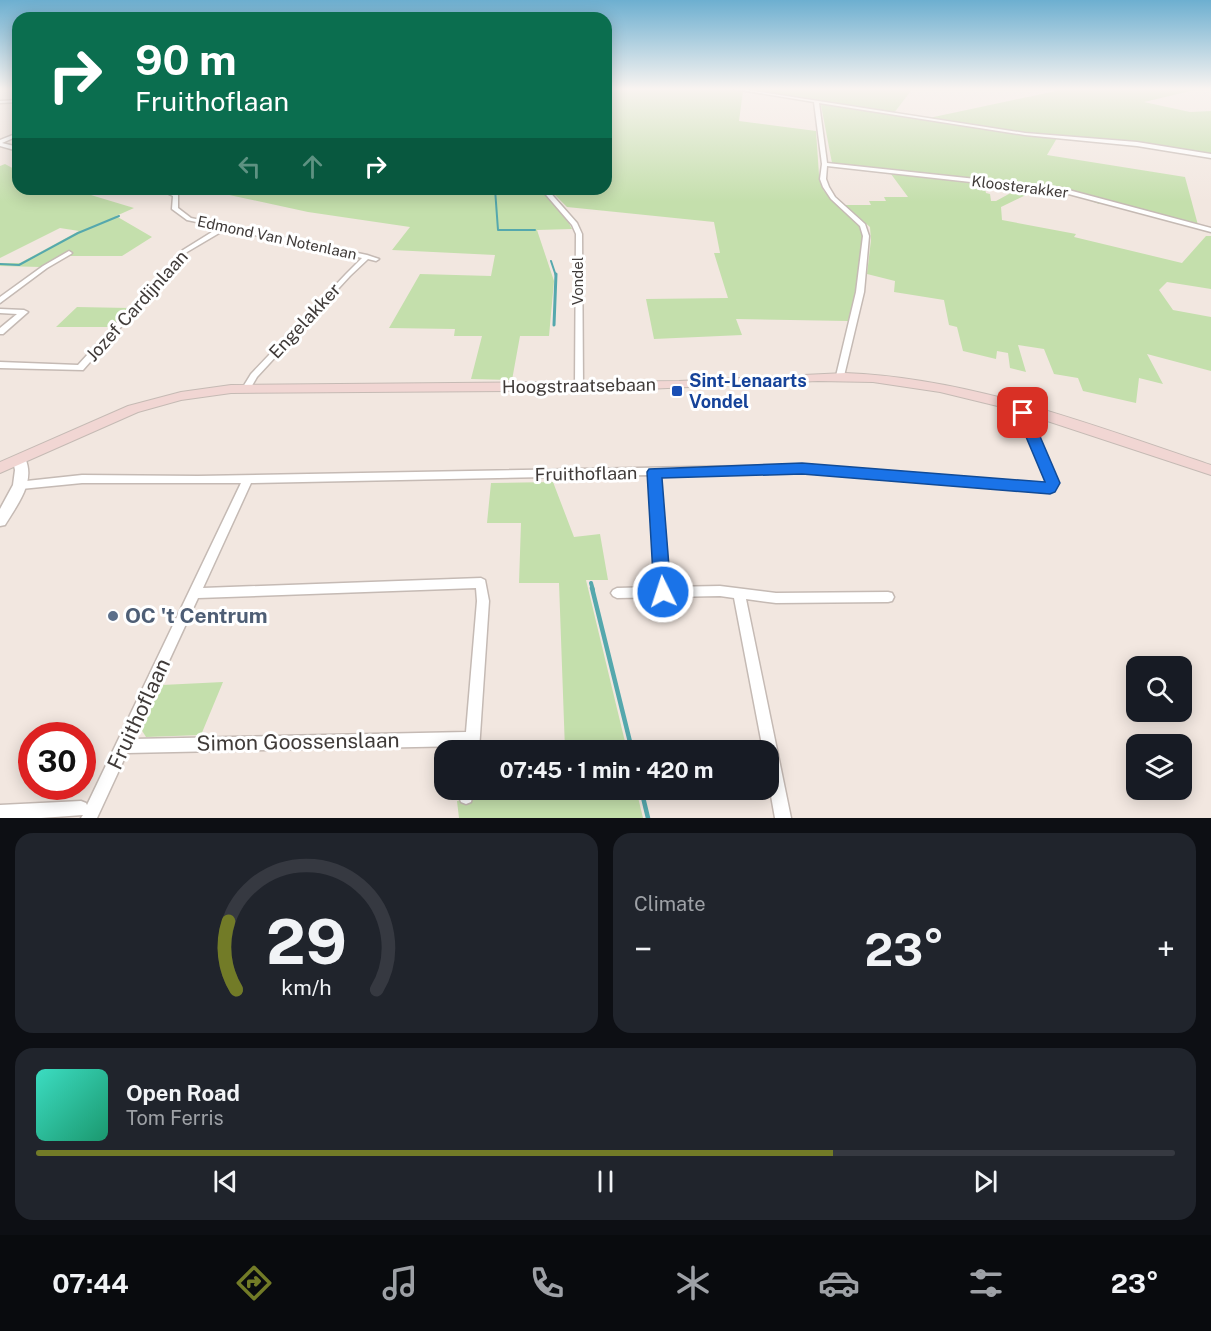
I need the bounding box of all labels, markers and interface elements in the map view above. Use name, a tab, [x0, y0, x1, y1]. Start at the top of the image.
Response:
text: 90 m	[135, 35, 237, 84]
icon: right	[36, 36, 114, 114]
text: Fruithoflaan	[135, 85, 289, 117]
icon: left	[233, 150, 266, 183]
icon: ahead	[296, 150, 329, 183]
icon: right	[359, 150, 392, 183]
street label: Kloosterakker	[971, 172, 1070, 201]
street label: Edmond Van Notenlaan	[196, 212, 358, 263]
street label: Jozef Cardijnlaan	[81, 246, 192, 366]
street label: Vondel	[569, 257, 586, 305]
street label: Engelakker	[265, 279, 345, 362]
place label: Sint-Lenaarts Vondel	[689, 370, 807, 412]
street label: Hoogstraatsebaan	[502, 374, 656, 397]
marker: Sint-Lenaarts Vondel	[670, 384, 684, 398]
pin	[997, 387, 1048, 438]
icon: arrive	[1006, 396, 1039, 429]
street label: Fruithoflaan	[534, 462, 637, 485]
position arrow	[631, 560, 695, 624]
place label: OC 't Centrum	[125, 603, 268, 628]
marker: OC 't Centrum	[106, 609, 120, 623]
street label: Fruithoflaan	[102, 654, 175, 773]
map controls	[1126, 656, 1192, 800]
button: search	[1126, 656, 1192, 722]
speed limit sign: 30	[18, 722, 96, 800]
street label: Simon Goossenslaan	[196, 727, 400, 756]
button: layers	[1126, 734, 1192, 800]
text: 07:45 · 1 min · 420 m	[500, 757, 713, 783]
text: Climate	[634, 892, 706, 916]
text: 29	[266, 905, 347, 978]
text: 23°	[865, 923, 944, 976]
text: −	[634, 930, 652, 968]
text: +	[1157, 930, 1175, 968]
text: km/h	[281, 975, 332, 1000]
text: Open Road	[126, 1080, 240, 1106]
text: Tom Ferris	[126, 1106, 224, 1130]
icon: previous	[209, 1165, 242, 1198]
icon: pause	[589, 1165, 622, 1198]
icon: next	[969, 1165, 1002, 1198]
icon: directions	[233, 1262, 275, 1304]
icon: music	[379, 1262, 421, 1304]
icon: phone	[526, 1262, 568, 1304]
icon: climate	[672, 1262, 714, 1304]
icon: car	[818, 1262, 860, 1304]
icon: filters	[965, 1262, 1007, 1304]
text: 07:44	[52, 1267, 129, 1299]
text: 23°	[1111, 1267, 1159, 1299]

